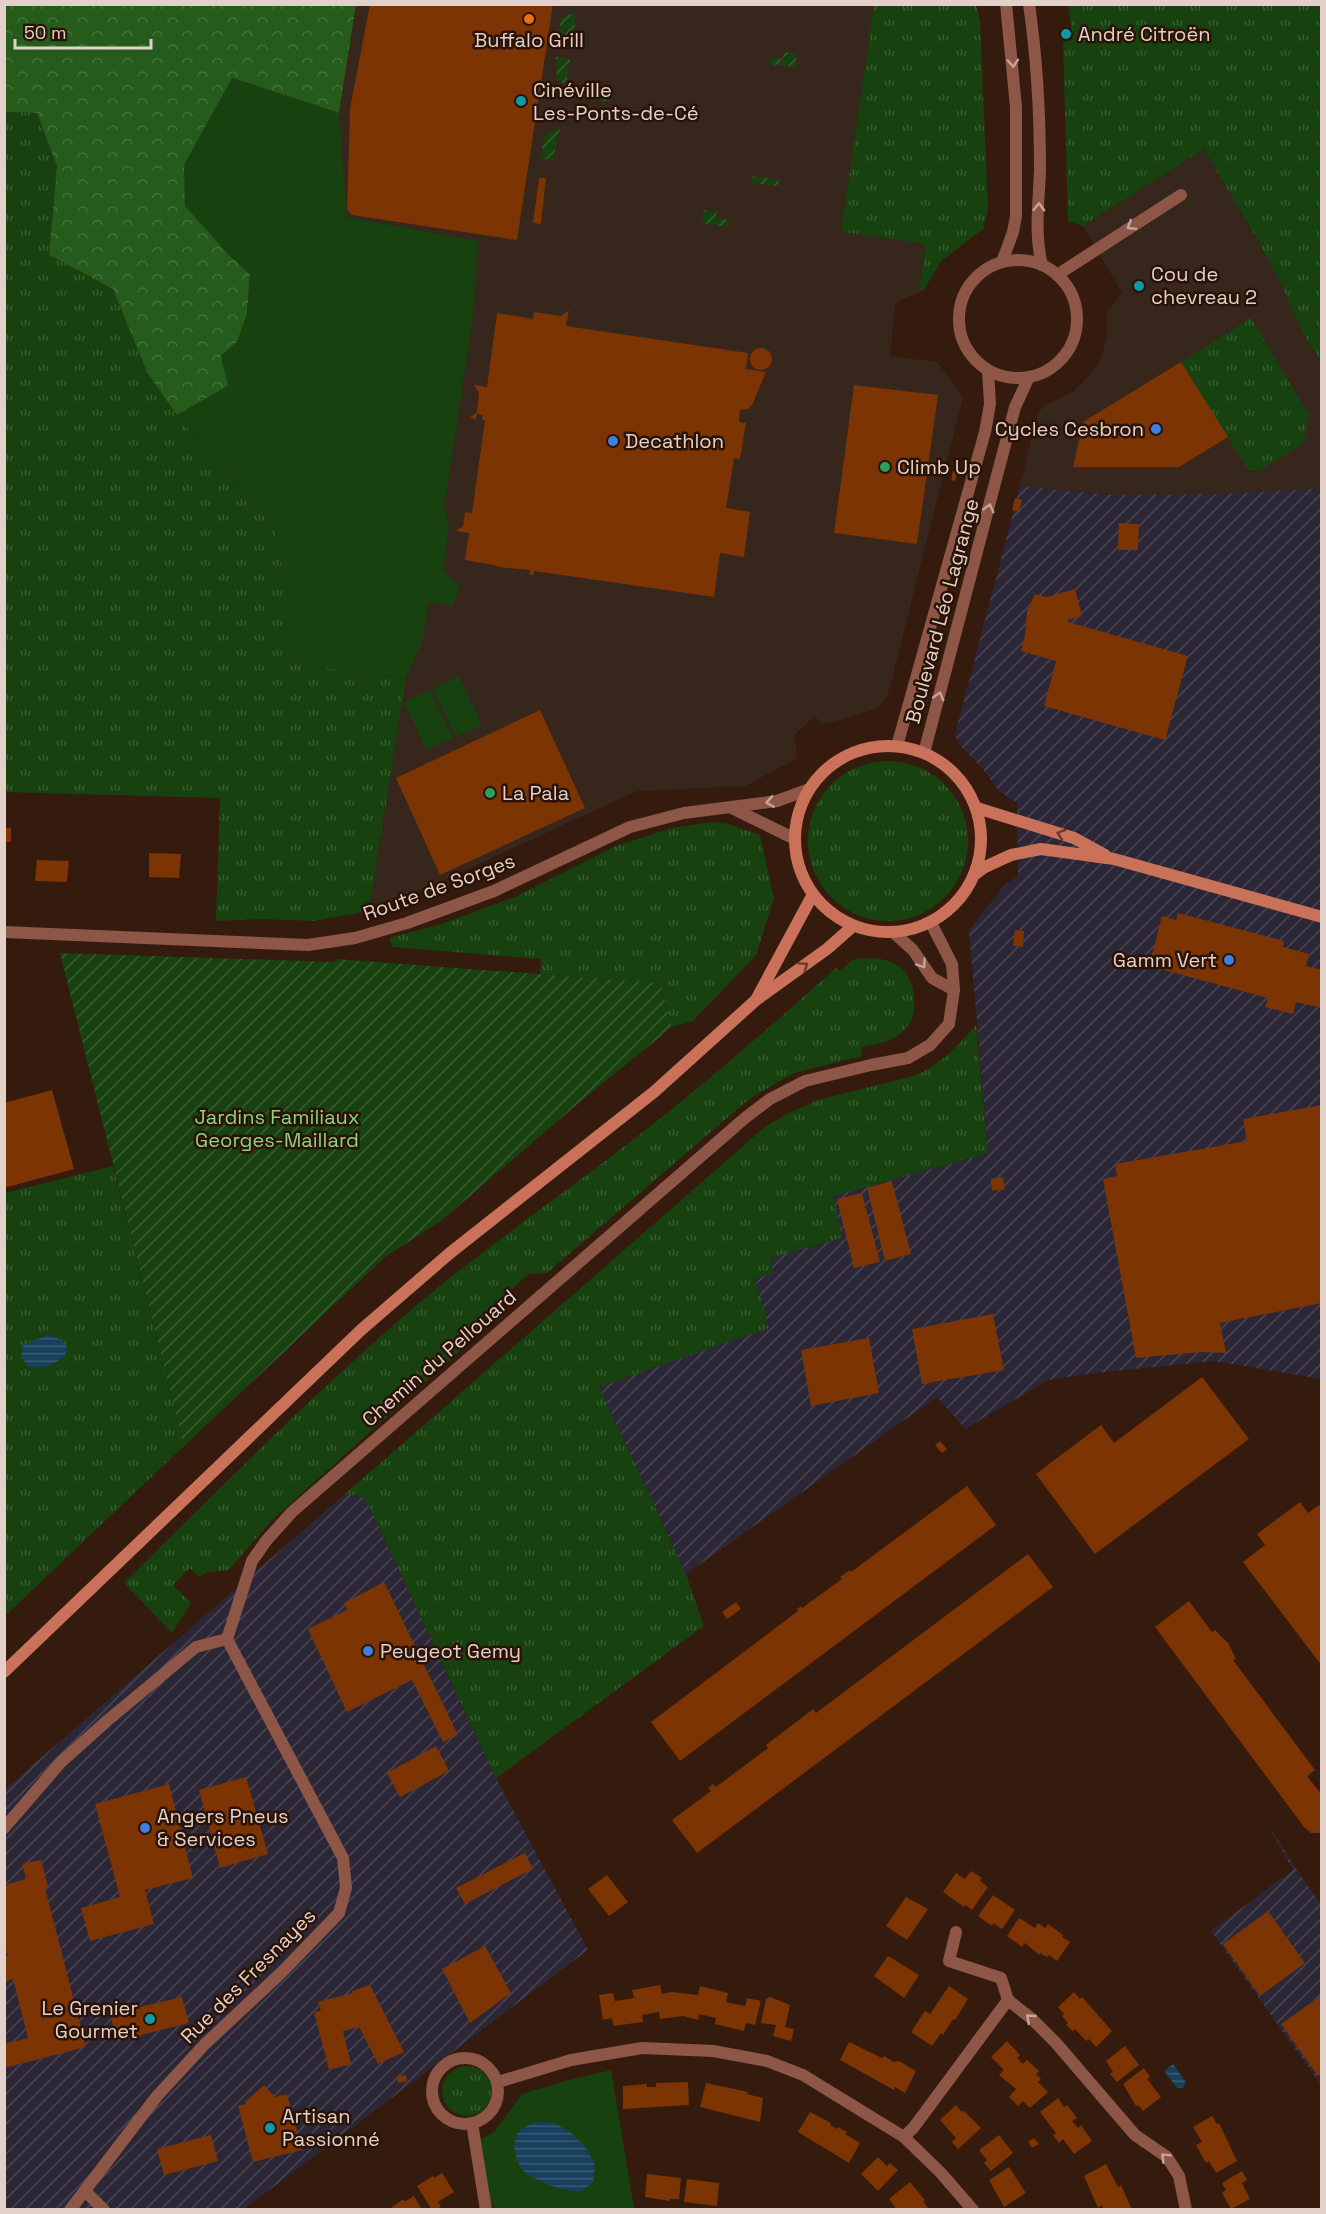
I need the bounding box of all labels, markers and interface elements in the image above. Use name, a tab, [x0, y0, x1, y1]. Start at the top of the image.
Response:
scale bar	[15, 12, 152, 50]
marker: Buffalo Grill	[522, 12, 536, 26]
text: 50 m	[24, 21, 66, 44]
place label: André Citroën	[1078, 21, 1210, 47]
place label: Buffalo Grill	[474, 27, 584, 53]
marker: André Citroën	[1059, 27, 1073, 41]
one-way arrow	[1006, 58, 1019, 67]
place label: Cinéville Les-Ponts-de-Cé	[533, 77, 699, 126]
marker: Cinéville Les-Ponts-de-Cé	[514, 94, 528, 108]
one-way arrow	[1032, 203, 1045, 212]
one-way arrow	[1127, 219, 1137, 231]
place label: Cou de chevreau 2	[1151, 261, 1257, 310]
marker: Cou de chevreau 2	[1132, 279, 1146, 293]
place label: Cycles Cesbron	[995, 416, 1144, 442]
marker: Cycles Cesbron	[1149, 422, 1163, 436]
place label: Decathlon	[625, 428, 724, 454]
marker: Decathlon	[606, 434, 620, 448]
place label: Climb Up	[897, 454, 981, 480]
marker: Climb Up	[878, 460, 892, 474]
street label: Boulevard Léo Lagrange	[899, 496, 985, 726]
one-way arrow	[982, 503, 994, 514]
one-way arrow	[932, 691, 944, 702]
place label: La Pala	[502, 780, 569, 806]
marker: La Pala	[483, 786, 497, 800]
one-way arrow	[765, 795, 775, 808]
one-way arrow	[1056, 829, 1067, 841]
street label: Route de Sorges	[359, 847, 519, 927]
place label: Gamm Vert	[1113, 947, 1217, 973]
marker: Gamm Vert	[1222, 953, 1236, 967]
one-way arrow	[915, 958, 926, 969]
one-way arrow	[797, 962, 808, 973]
park label: Jardins Familiaux Georges-Maillard	[194, 1104, 360, 1153]
street label: Chemin du Pellouard	[356, 1284, 522, 1432]
place label: Peugeot Gemy	[380, 1638, 521, 1664]
marker: Peugeot Gemy	[361, 1644, 375, 1658]
place label: Angers Pneus & Services	[157, 1803, 288, 1852]
marker: Angers Pneus & Services	[138, 1821, 152, 1835]
street label: Rue des Fresnayes	[175, 1903, 321, 2049]
place label: Le Grenier Gourmet	[41, 1995, 138, 2044]
marker: Le Grenier Gourmet	[143, 2012, 157, 2026]
one-way arrow	[1026, 2014, 1037, 2025]
place label: Artisan Passionné	[282, 2103, 380, 2152]
marker: Artisan Passionné	[263, 2121, 277, 2135]
one-way arrow	[1161, 2153, 1171, 2164]

